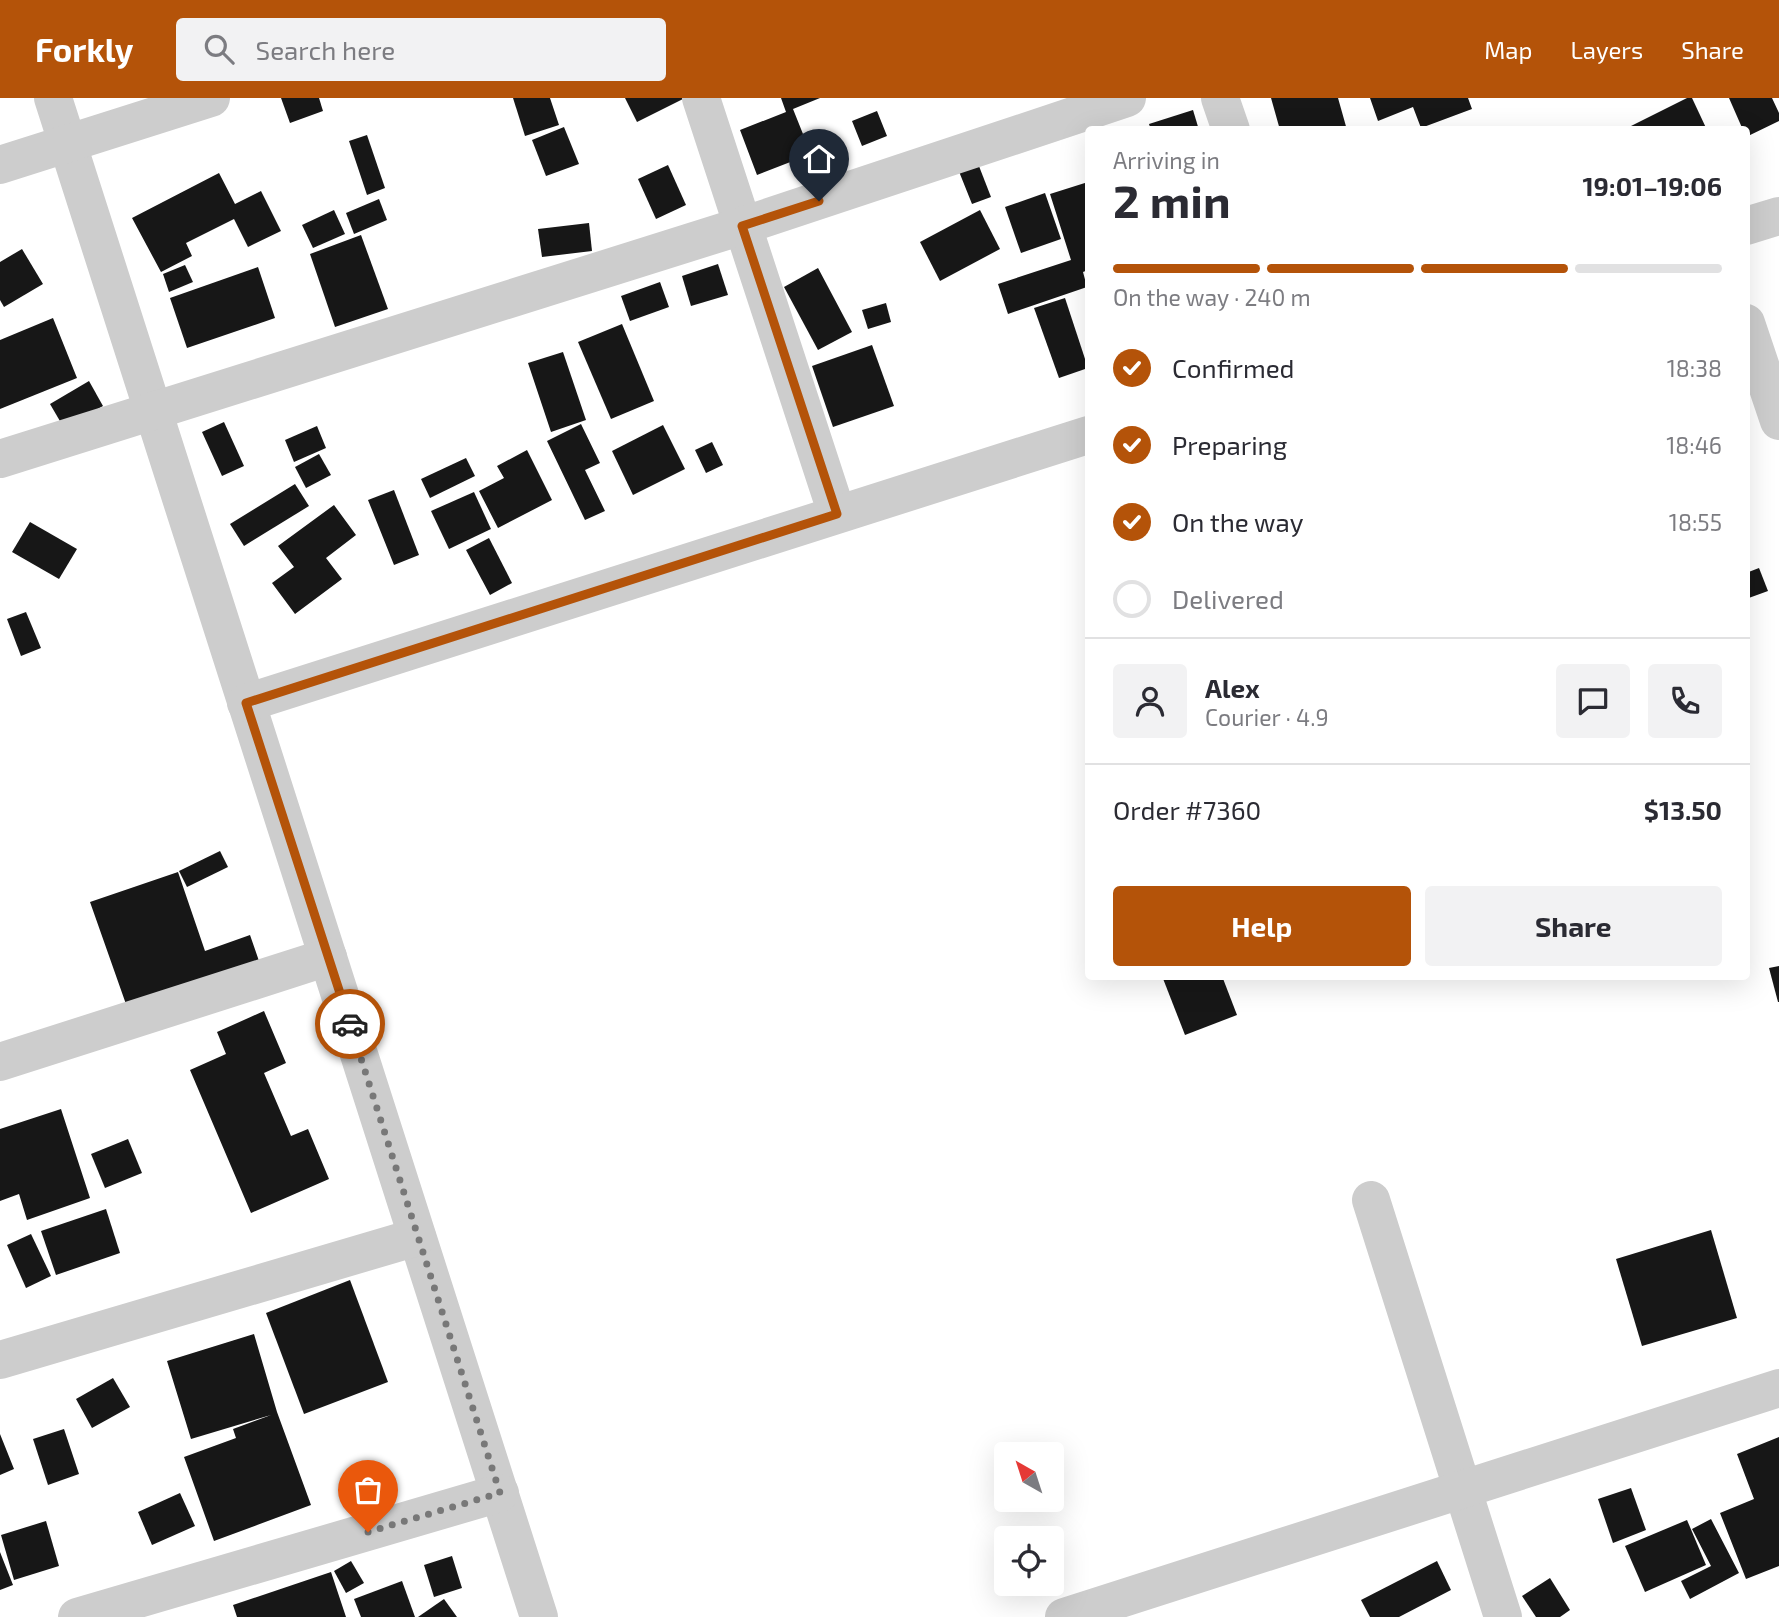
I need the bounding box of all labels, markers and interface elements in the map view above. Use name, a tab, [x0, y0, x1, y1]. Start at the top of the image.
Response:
search box	[176, 18, 666, 81]
text: Forkly	[35, 29, 134, 69]
icon: search	[200, 30, 238, 68]
text: Search here	[256, 34, 395, 65]
text: Map	[1484, 35, 1532, 64]
text: Layers	[1570, 35, 1643, 64]
text: Share	[1681, 35, 1744, 64]
pin	[789, 129, 849, 201]
icon: home	[800, 140, 838, 178]
text: Arriving in	[1113, 146, 1220, 174]
text: 19:01–19:06	[1582, 170, 1722, 201]
text: 2 min	[1113, 172, 1231, 227]
text: On the way · 240 m	[1113, 283, 1311, 311]
icon: check	[1113, 349, 1151, 387]
text: Confirmed	[1172, 352, 1295, 383]
text: 18:38	[1667, 354, 1722, 382]
icon: check	[1113, 426, 1151, 464]
text: Preparing	[1172, 429, 1287, 460]
text: 18:46	[1666, 431, 1722, 459]
icon: check	[1113, 503, 1151, 541]
text: On the way	[1172, 506, 1303, 537]
text: 18:55	[1669, 508, 1722, 536]
text: Delivered	[1172, 583, 1284, 614]
button: person	[1113, 664, 1187, 738]
button: chat	[1556, 664, 1630, 738]
button: phone	[1648, 664, 1722, 738]
text: Alex	[1205, 672, 1260, 703]
text: Courier · 4.9	[1205, 703, 1329, 731]
text: Order #7360	[1113, 794, 1261, 825]
text: $13.50	[1644, 794, 1722, 825]
button: Help	[1113, 886, 1411, 966]
button: Share	[1425, 886, 1722, 966]
courier	[315, 989, 385, 1059]
icon: car	[331, 1005, 369, 1043]
north arrow	[994, 1442, 1064, 1512]
map controls	[994, 1442, 1064, 1596]
pin	[338, 1460, 398, 1532]
icon: bag	[349, 1471, 387, 1509]
button: locate	[994, 1526, 1064, 1596]

